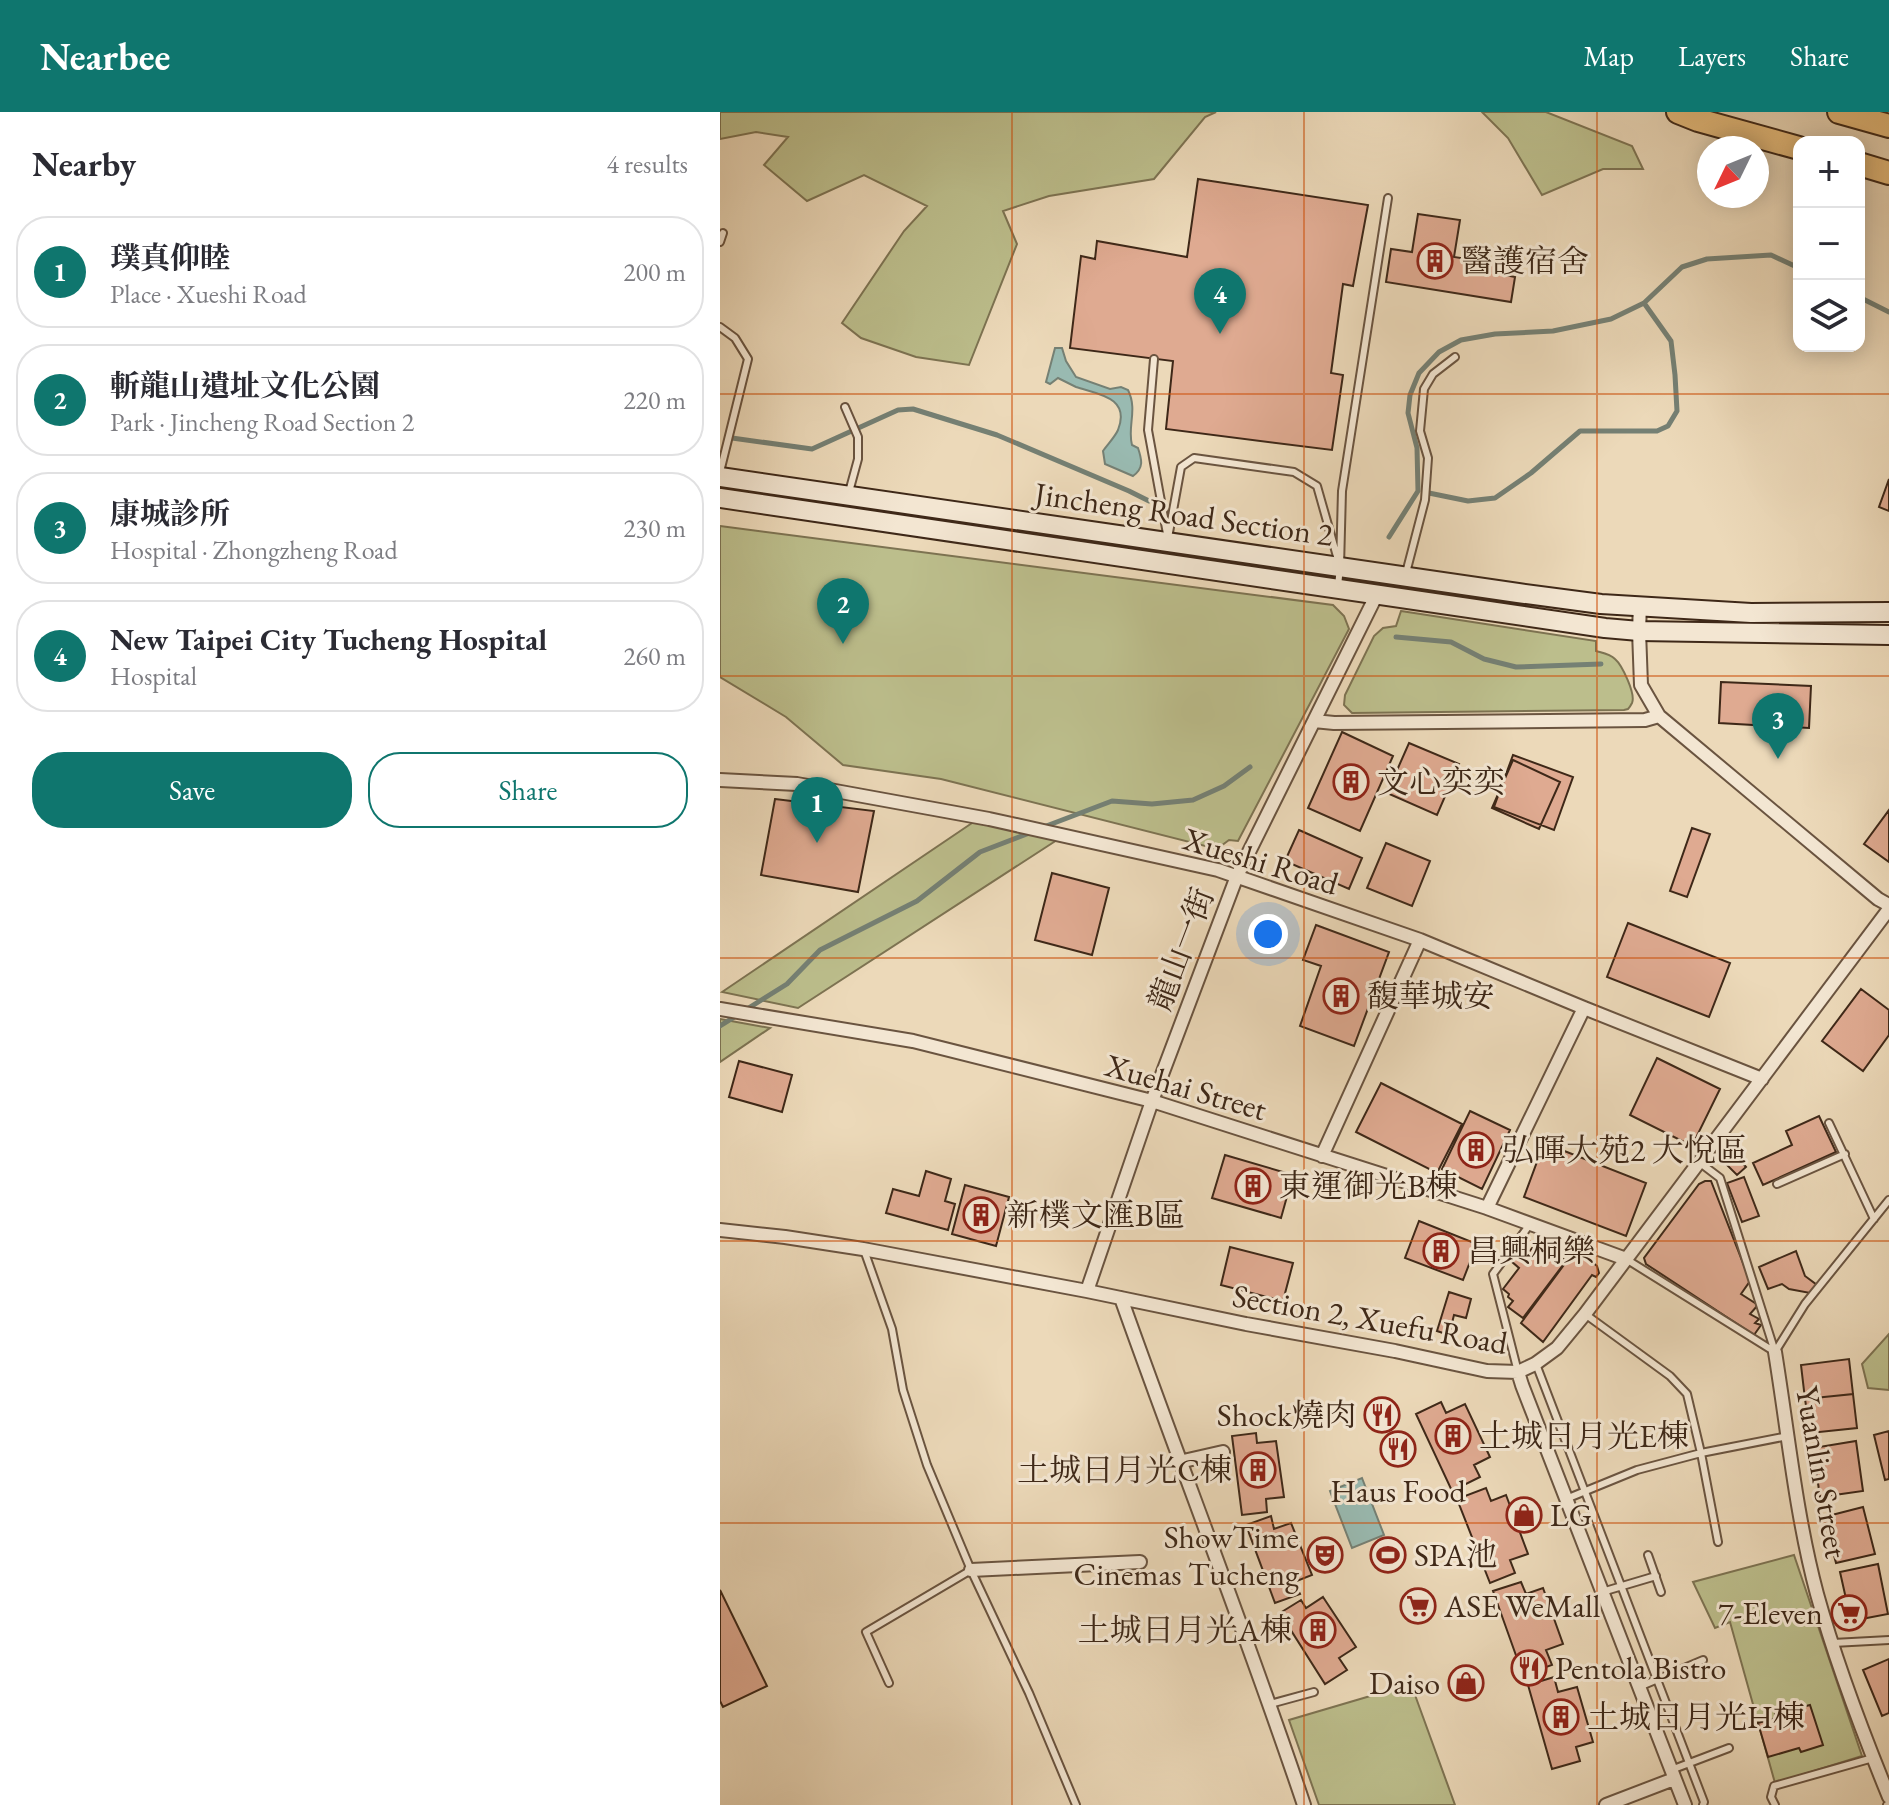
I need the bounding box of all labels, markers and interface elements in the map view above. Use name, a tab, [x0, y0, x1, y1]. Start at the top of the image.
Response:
text: Nearbee	[40, 32, 170, 81]
text: Map	[1584, 38, 1634, 74]
text: Layers	[1678, 38, 1746, 74]
text: Share	[1790, 38, 1849, 74]
north arrow	[1697, 136, 1769, 208]
map controls	[1793, 136, 1865, 352]
button: +	[1793, 136, 1865, 208]
text: Nearby	[32, 142, 136, 186]
text: 4 results	[607, 147, 688, 181]
button: −	[1793, 208, 1865, 280]
text: 璞真仰睦	[110, 238, 230, 277]
place label: 醫護宿舍	[1461, 240, 1589, 282]
building icon: 醫護宿舍	[1416, 242, 1454, 280]
text: 1	[53, 255, 67, 289]
text: 200 m	[623, 255, 686, 289]
pin: 4	[1194, 268, 1246, 334]
text: Place · Xueshi Road	[110, 277, 307, 311]
button: layers	[1793, 280, 1865, 352]
text: 斬龍山遺址文化公園	[110, 366, 380, 405]
text: 2	[53, 383, 67, 417]
text: 220 m	[623, 383, 686, 417]
text: Park · Jincheng Road Section 2	[110, 405, 414, 439]
street label: Jincheng Road Section 2	[1029, 472, 1336, 556]
text: 康城診所	[110, 494, 230, 533]
text: 3	[53, 511, 67, 545]
text: 230 m	[623, 511, 686, 545]
text: Hospital · Zhongzheng Road	[110, 533, 398, 567]
pin: 2	[817, 578, 869, 644]
text: New Taipei City Tucheng Hospital	[110, 620, 547, 659]
text: 4	[53, 639, 67, 673]
text: 260 m	[623, 639, 686, 673]
text: Hospital	[110, 659, 197, 693]
pin: 3	[1752, 693, 1804, 759]
button: Save	[32, 752, 352, 828]
button: Share	[368, 752, 688, 828]
place label: 文心奕奕	[1377, 761, 1505, 803]
building icon: 文心奕奕	[1332, 763, 1370, 801]
pin: 1	[791, 777, 843, 843]
street label: Xueshi Road	[1177, 817, 1344, 905]
street label: 龍山一街	[1138, 882, 1224, 1016]
your location	[1248, 914, 1288, 954]
place label: 馥華城安	[1367, 975, 1495, 1017]
building icon: 馥華城安	[1322, 977, 1360, 1015]
street label: Xuehai Street	[1100, 1044, 1271, 1130]
place label: 弘暉大苑2 大悅區	[1502, 1129, 1748, 1171]
building icon: 弘暉大苑2 大悅區	[1457, 1131, 1495, 1169]
place label: 東運御光B棟	[1279, 1165, 1458, 1207]
building icon: 東運御光B棟	[1234, 1167, 1272, 1205]
place label: 新樸文匯B區	[1007, 1194, 1186, 1236]
building icon: 新樸文匯B區	[962, 1196, 1000, 1234]
place label: 昌興桐樂	[1467, 1230, 1595, 1272]
building icon: 昌興桐樂	[1422, 1232, 1460, 1270]
street label: Section 2, Xuefu Road	[1229, 1274, 1512, 1364]
street label: Yuanlin Street	[1786, 1383, 1858, 1561]
place label: Shock燒肉	[1217, 1394, 1356, 1436]
restaurant icon: Shock燒肉	[1363, 1396, 1401, 1434]
place label: 土城日月光E棟	[1479, 1415, 1689, 1457]
building icon: 土城日月光E棟	[1434, 1417, 1472, 1455]
restaurant icon: Haus Food	[1379, 1430, 1417, 1468]
place label: 土城日月光C棟	[1017, 1449, 1232, 1491]
building icon: 土城日月光C棟	[1239, 1451, 1277, 1489]
place label: Haus Food	[1330, 1470, 1467, 1512]
place label: LG	[1550, 1494, 1592, 1536]
shop icon: LG	[1505, 1496, 1543, 1534]
place label: ShowTime Cinemas Tucheng	[1074, 1516, 1300, 1595]
place label: SPA池	[1414, 1534, 1498, 1576]
theatre icon: ShowTime Cinemas Tucheng	[1306, 1536, 1344, 1574]
sports icon: SPA池	[1369, 1536, 1407, 1574]
place label: ASE WeMall	[1443, 1585, 1601, 1627]
supermarket icon: ASE WeMall	[1399, 1587, 1437, 1625]
place label: 7-Eleven	[1718, 1592, 1823, 1634]
supermarket icon: 7-Eleven	[1830, 1594, 1868, 1632]
place label: 土城日月光A棟	[1078, 1609, 1292, 1651]
building icon: 土城日月光A棟	[1299, 1611, 1337, 1649]
place label: Pentola Bistro	[1555, 1647, 1726, 1689]
restaurant icon: Pentola Bistro	[1510, 1649, 1548, 1687]
place label: Daiso	[1369, 1662, 1440, 1704]
shop icon: Daiso	[1447, 1664, 1485, 1702]
place label: 土城日月光H棟	[1587, 1696, 1805, 1738]
building icon: 土城日月光H棟	[1542, 1698, 1580, 1736]

